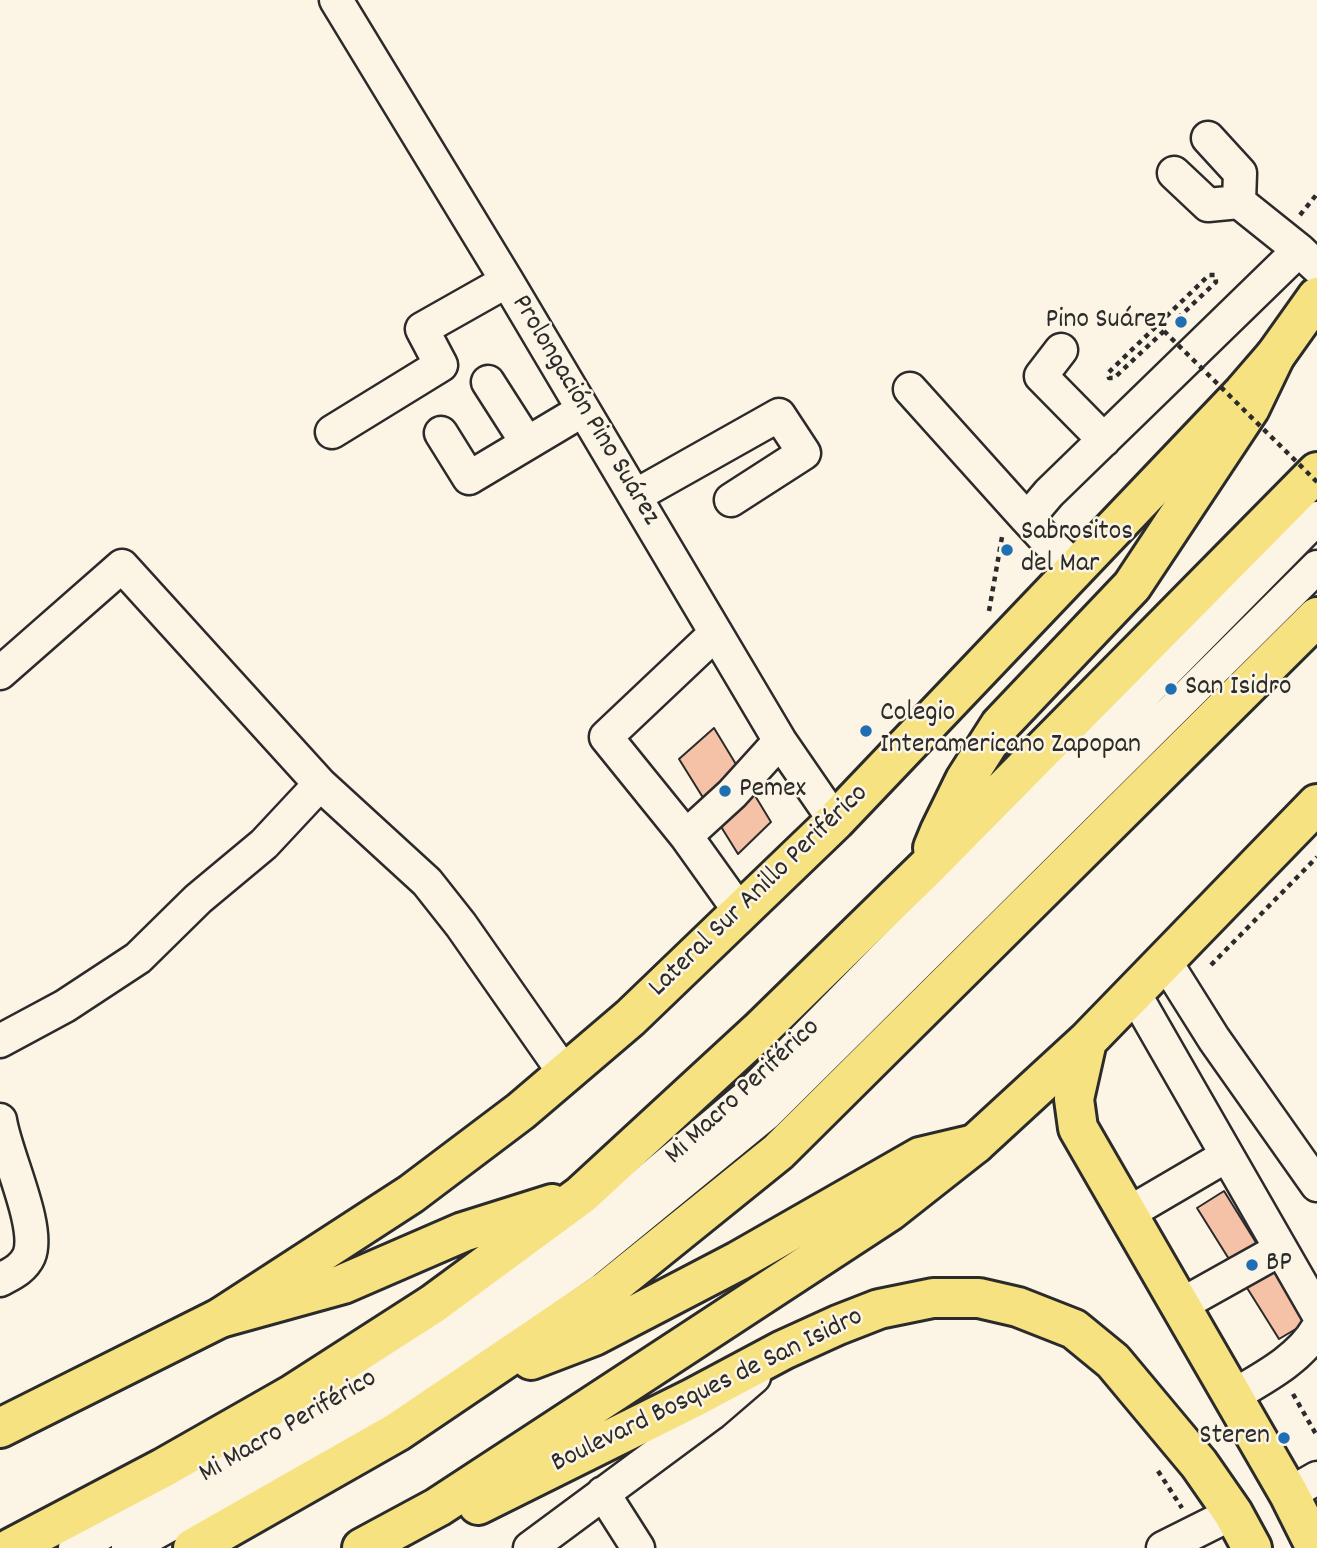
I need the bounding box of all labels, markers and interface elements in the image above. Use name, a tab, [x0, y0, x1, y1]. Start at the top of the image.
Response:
street label: Prolongación Pino Suárez	[502, 290, 666, 532]
place label: Pino Suárez	[1046, 305, 1167, 339]
marker: Pino Suárez	[1173, 314, 1189, 330]
place label: Sabrositos del Mar	[1021, 517, 1133, 583]
marker: Sabrositos del Mar	[999, 542, 1015, 558]
place label: San Isidro	[1185, 672, 1291, 706]
marker: San Isidro	[1163, 681, 1179, 697]
place label: Colegio Interamericano Zapopan	[880, 698, 1141, 764]
marker: Colegio Interamericano Zapopan	[858, 723, 874, 739]
place label: Pemex	[739, 774, 806, 808]
street label: Lateral Sur Anillo Periférico	[643, 778, 877, 1006]
marker: Pemex	[717, 783, 733, 799]
street label: Mi Macro Periférico	[660, 1013, 828, 1173]
place label: BP	[1266, 1248, 1292, 1282]
marker: BP	[1244, 1257, 1260, 1273]
street label: Boulevard Bosques de San Isidro	[547, 1302, 869, 1482]
street label: Mi Macro Periférico	[194, 1364, 384, 1492]
place label: Steren	[1199, 1421, 1270, 1455]
marker: Steren	[1276, 1430, 1292, 1446]

